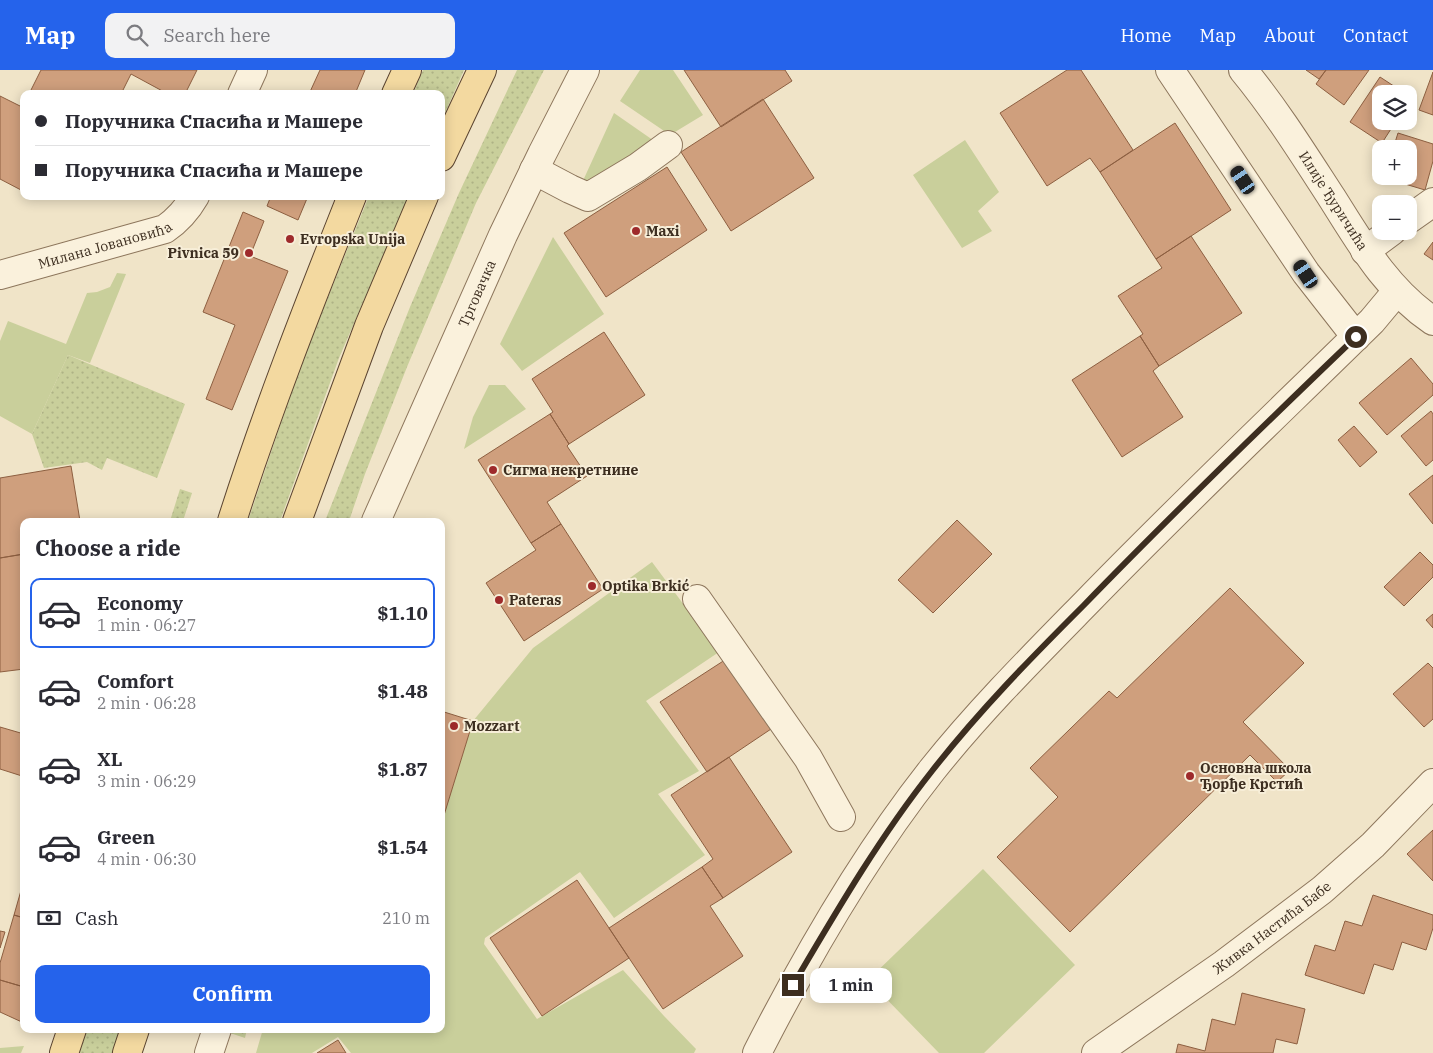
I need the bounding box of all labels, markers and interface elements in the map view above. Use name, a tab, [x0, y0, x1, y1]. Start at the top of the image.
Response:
search box	[105, 13, 455, 58]
text: Map	[25, 19, 75, 51]
icon: search	[123, 21, 151, 49]
text: Search here	[163, 23, 270, 47]
text: Home	[1120, 24, 1172, 47]
text: Map	[1200, 24, 1236, 47]
text: About	[1264, 24, 1315, 47]
text: Contact	[1343, 24, 1408, 47]
map controls	[1372, 85, 1417, 240]
button: layers	[1372, 85, 1417, 130]
text: Поручника Спасића и Машере	[65, 109, 363, 133]
button: +	[1372, 140, 1417, 185]
street label: Илије Ђуричића	[1295, 148, 1372, 254]
text: Поручника Спасића и Машере	[65, 158, 363, 182]
car	[1228, 163, 1257, 197]
button: −	[1372, 195, 1417, 240]
street label: Милана Јовановића	[36, 218, 176, 273]
place label: Maxi	[646, 222, 680, 240]
marker: Maxi	[630, 225, 642, 237]
place label: Evropska Unija	[300, 230, 405, 248]
marker: Evropska Unija	[284, 233, 296, 245]
place label: Pivnica 59	[167, 244, 239, 262]
marker: Pivnica 59	[243, 247, 255, 259]
street label: Трговачка	[454, 257, 500, 330]
car	[1291, 257, 1320, 291]
route start	[1345, 326, 1367, 348]
place label: Сигма некретнине	[503, 461, 639, 479]
marker: Сигма некретнине	[487, 464, 499, 476]
text: Choose a ride	[35, 533, 181, 562]
place label: Optika Brkić	[602, 577, 690, 595]
marker: Optika Brkić	[586, 580, 598, 592]
icon: car	[37, 591, 82, 636]
text: Economy	[97, 591, 183, 615]
place label: Pateras	[509, 591, 561, 609]
marker: Pateras	[493, 594, 505, 606]
text: $1.10	[377, 601, 428, 625]
text: 1 min · 06:27	[97, 615, 196, 635]
icon: car	[37, 669, 82, 714]
text: Comfort	[97, 669, 174, 693]
text: $1.48	[377, 679, 428, 703]
text: 2 min · 06:28	[97, 693, 196, 713]
place label: Mozzart	[464, 717, 519, 735]
marker: Mozzart	[448, 720, 460, 732]
icon: car	[37, 747, 82, 792]
text: XL	[97, 747, 123, 771]
text: $1.87	[377, 757, 428, 781]
place label: Основна школа Ђорђе Крстић	[1200, 759, 1311, 793]
marker: Основна школа Ђорђе Крстић	[1184, 770, 1196, 782]
text: 3 min · 06:29	[97, 771, 196, 791]
icon: car	[37, 825, 82, 870]
text: Green	[97, 825, 155, 849]
text: $1.54	[377, 835, 428, 859]
text: 4 min · 06:30	[97, 849, 196, 869]
street label: Живка Настића Бабе	[1209, 877, 1335, 978]
icon: cash	[35, 904, 63, 932]
text: Cash	[75, 906, 119, 930]
text: 210 m	[382, 908, 430, 928]
button: Confirm	[35, 965, 430, 1023]
callout: 1 min	[810, 968, 893, 1002]
route end	[782, 974, 804, 996]
text: 1 min	[829, 975, 873, 995]

